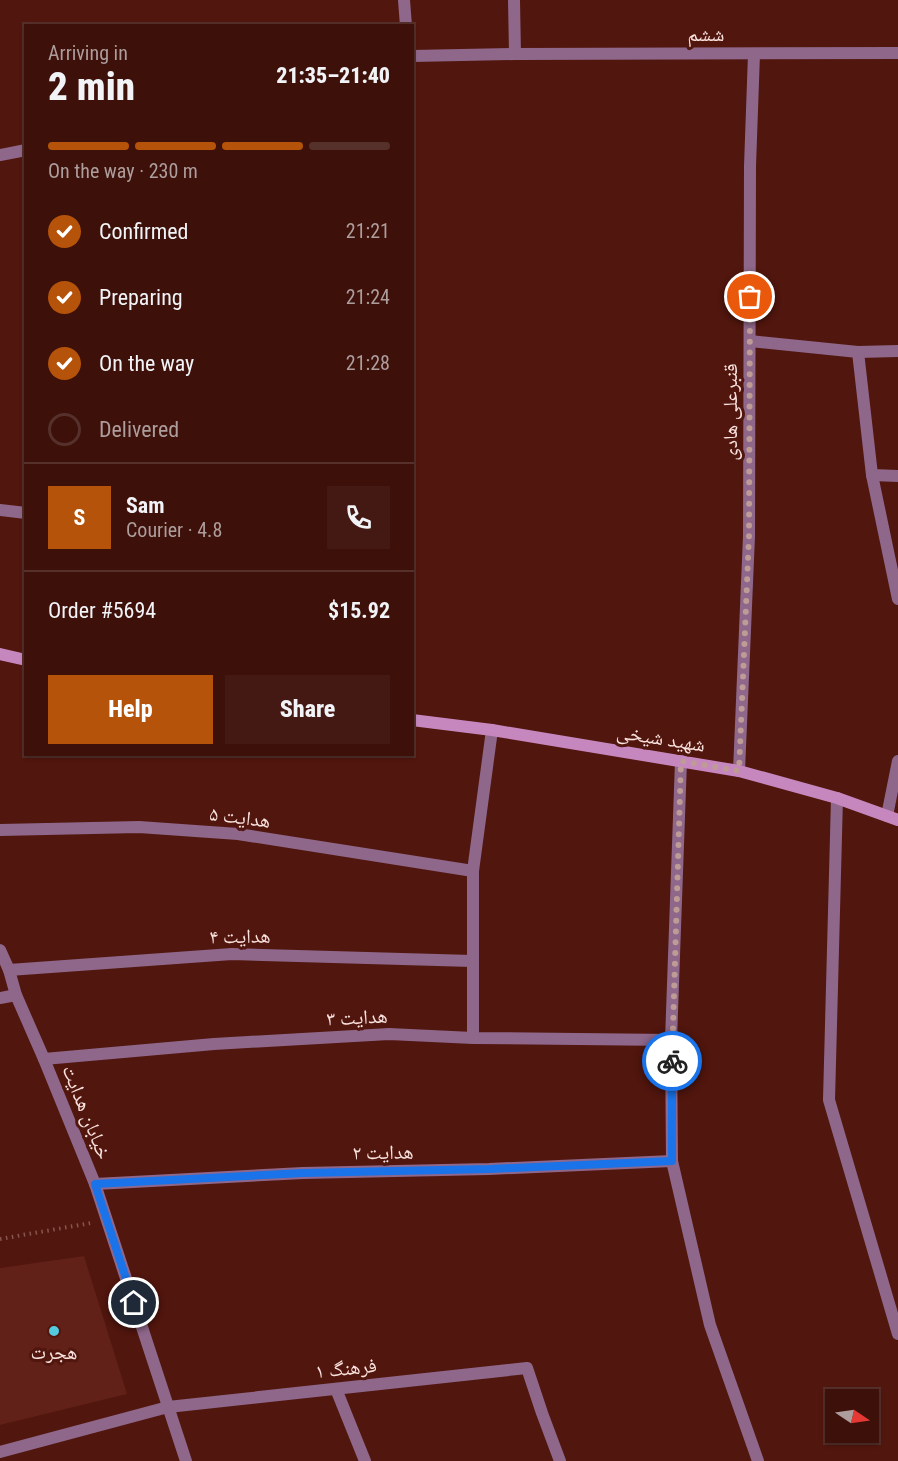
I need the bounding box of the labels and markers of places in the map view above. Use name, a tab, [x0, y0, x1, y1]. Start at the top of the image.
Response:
pin	[724, 271, 775, 322]
pin	[108, 1277, 159, 1328]
marker: هجرت	[47, 1324, 61, 1338]
place label: هجرت	[31, 1340, 78, 1364]

